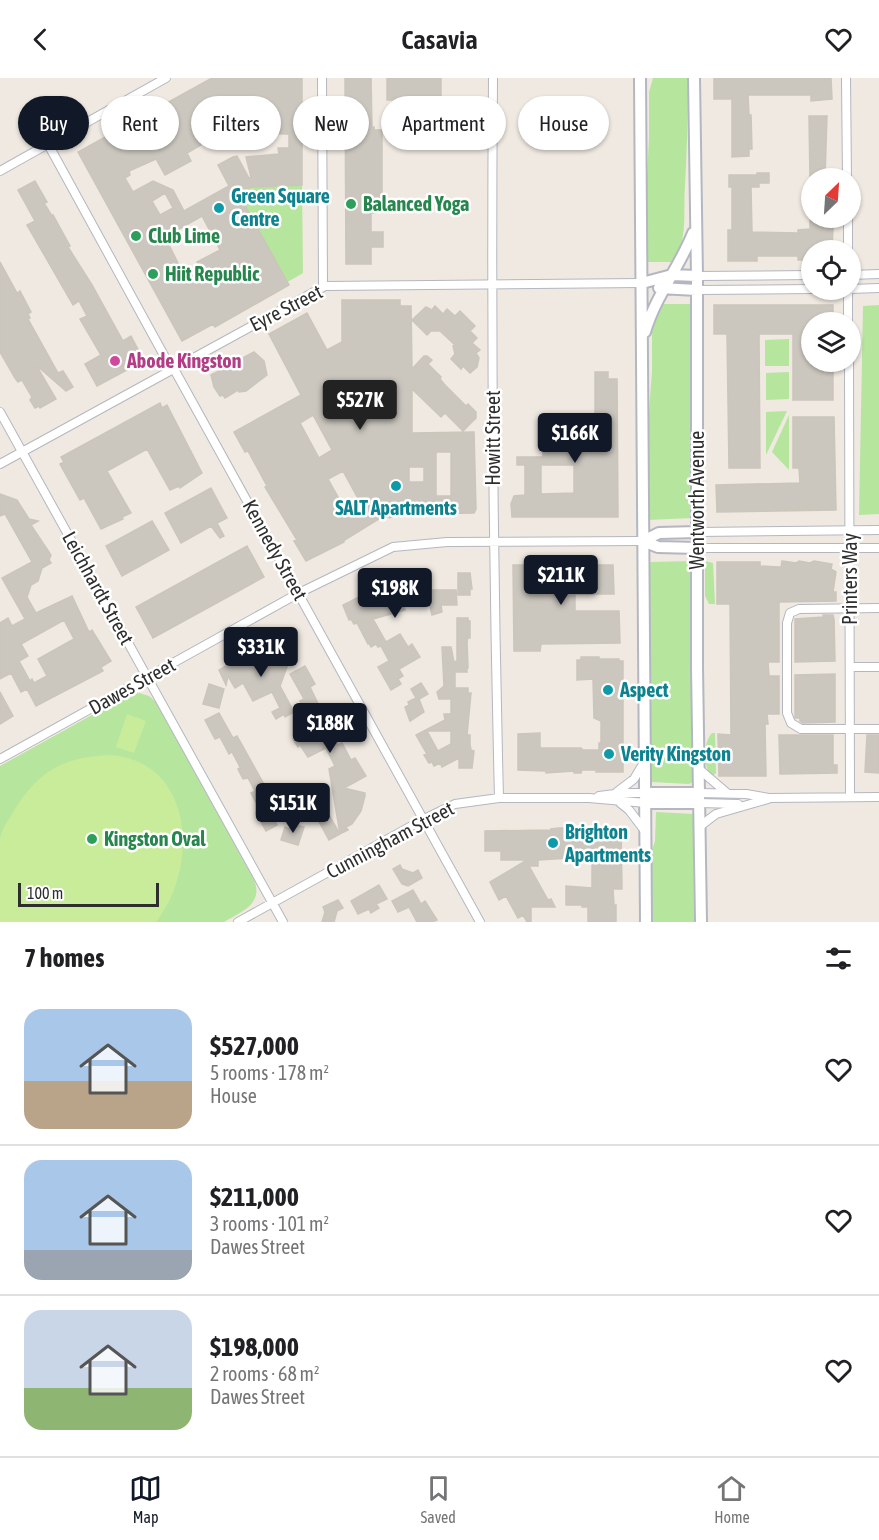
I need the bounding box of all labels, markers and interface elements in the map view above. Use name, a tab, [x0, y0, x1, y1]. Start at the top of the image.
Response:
icon: back	[24, 23, 57, 56]
icon: heart	[822, 23, 855, 56]
text: Casavia	[401, 24, 478, 55]
chip: Buy	[18, 96, 89, 150]
chip: Rent	[101, 96, 179, 150]
chip: Filters	[191, 96, 281, 150]
chip: New	[293, 96, 369, 150]
chip: Apartment	[381, 96, 506, 150]
chip: House	[518, 96, 609, 150]
north arrow	[801, 168, 861, 228]
map controls	[801, 168, 861, 372]
place label: Green Square Centre	[231, 184, 330, 230]
place label: Balanced Yoga	[363, 192, 469, 215]
marker: Balanced Yoga	[344, 197, 358, 211]
marker: Green Square Centre	[212, 201, 226, 215]
place label: Club Lime	[148, 224, 220, 247]
marker: Club Lime	[129, 229, 143, 243]
button: locate	[801, 240, 861, 300]
place label: Hiit Republic	[165, 262, 260, 285]
marker: Hiit Republic	[146, 267, 160, 281]
street label: Eyre Street	[246, 279, 326, 336]
button: layers	[801, 312, 861, 372]
place label: Abode Kingston	[126, 349, 241, 372]
marker: Abode Kingston	[108, 354, 122, 368]
pin: $527K	[318, 380, 402, 431]
text: $527K	[337, 388, 383, 411]
street label: Howitt Street	[481, 390, 504, 486]
pin: $166K	[533, 413, 617, 464]
text: $166K	[552, 421, 598, 444]
street label: Wentworth Avenue	[685, 431, 708, 569]
marker: SALT Apartments	[389, 479, 403, 493]
street label: Kennedy Street	[238, 496, 313, 604]
place label: SALT Apartments	[335, 496, 457, 519]
street label: Leichhardt Street	[58, 527, 139, 648]
street label: Printers Way	[838, 533, 861, 625]
pin: $211K	[519, 555, 603, 606]
text: $211K	[538, 563, 584, 586]
pin: $198K	[353, 568, 437, 619]
text: $198K	[372, 576, 418, 599]
pin: $331K	[219, 627, 303, 678]
text: $331K	[238, 635, 284, 658]
street label: Dawes Street	[85, 652, 179, 719]
place label: Aspect	[619, 678, 669, 701]
marker: Aspect	[601, 683, 615, 697]
pin: $188K	[288, 703, 372, 754]
text: $188K	[307, 711, 353, 734]
place label: Verity Kingston	[620, 742, 731, 765]
marker: Verity Kingston	[602, 747, 616, 761]
pin: $151K	[251, 783, 335, 834]
text: $151K	[270, 791, 316, 814]
street label: Cunningham Street	[322, 796, 458, 883]
place label: Brighton Apartments	[564, 820, 651, 866]
place label: Kingston Oval	[104, 827, 206, 850]
marker: Kingston Oval	[85, 832, 99, 846]
marker: Brighton Apartments	[546, 836, 560, 850]
scale bar	[18, 880, 159, 908]
text: 100 m	[27, 884, 63, 902]
icon: filters	[822, 942, 855, 975]
text: 7 homes	[24, 943, 104, 973]
text: $527,000	[210, 1031, 299, 1061]
icon: home	[72, 1033, 144, 1105]
icon: heart	[822, 1053, 855, 1086]
text: 5 rooms · 178 m²	[210, 1061, 329, 1084]
text: House	[210, 1084, 257, 1107]
text: $211,000	[210, 1182, 299, 1212]
icon: home	[72, 1184, 144, 1256]
icon: heart	[822, 1204, 855, 1237]
text: 3 rooms · 101 m²	[210, 1212, 329, 1235]
text: Dawes Street	[210, 1235, 305, 1258]
text: $198,000	[210, 1332, 299, 1362]
icon: home	[72, 1334, 144, 1406]
icon: heart	[822, 1354, 855, 1387]
text: 2 rooms · 68 m²	[210, 1362, 320, 1385]
text: Dawes Street	[210, 1385, 305, 1408]
tab: Map	[129, 1472, 162, 1526]
tab: Saved	[420, 1472, 456, 1526]
tab: Home	[714, 1472, 750, 1526]

